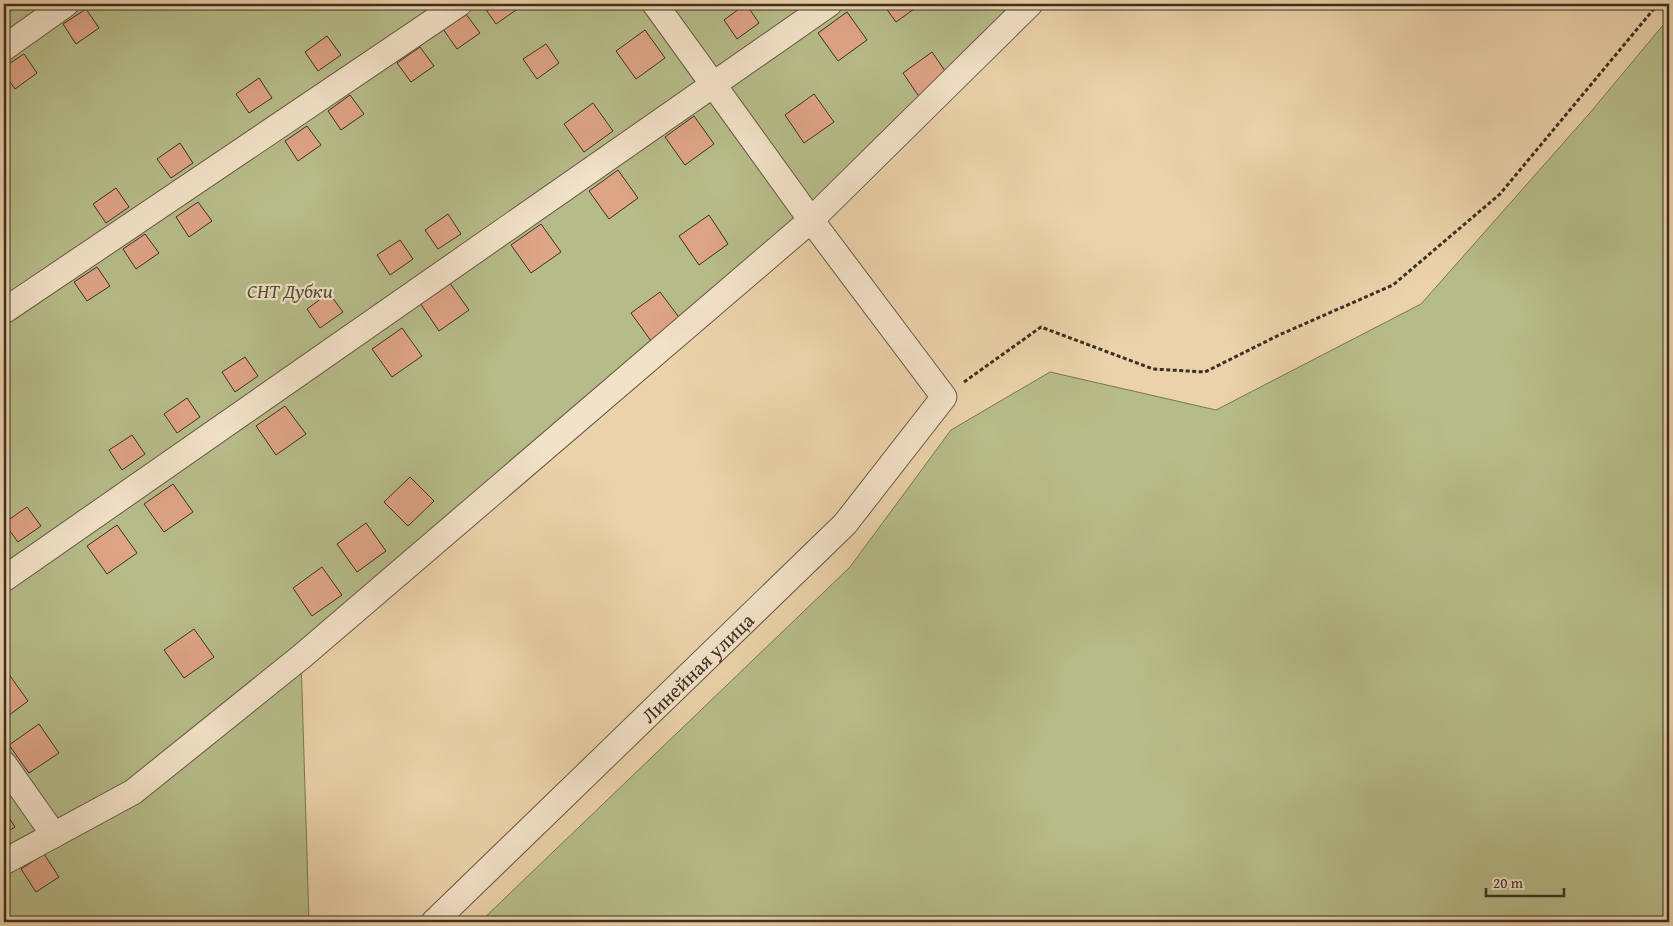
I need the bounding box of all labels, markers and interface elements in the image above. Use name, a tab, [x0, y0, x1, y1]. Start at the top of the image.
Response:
park label: СНТ Дубки	[247, 276, 333, 305]
street label: Линейная улица	[634, 605, 760, 729]
scale bar	[1486, 866, 1563, 898]
text: 20 m	[1493, 872, 1524, 893]

